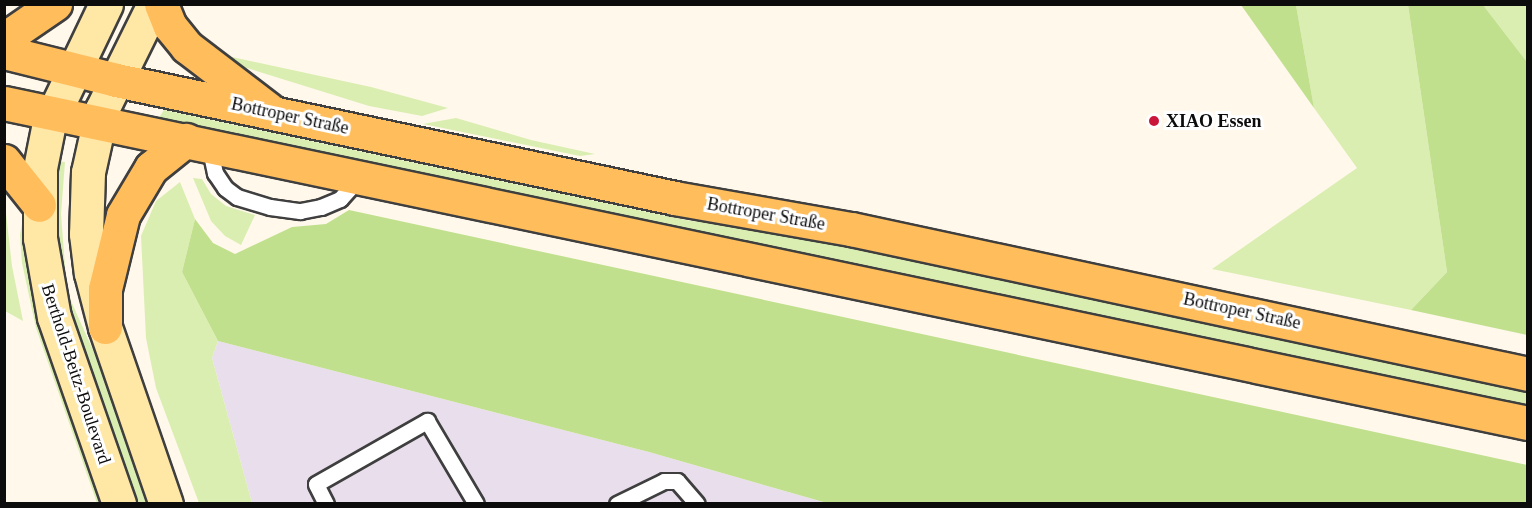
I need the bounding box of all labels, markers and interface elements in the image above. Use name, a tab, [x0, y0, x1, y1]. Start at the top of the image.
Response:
street label: Bottroper Straße	[229, 93, 351, 139]
place label: XIAO Essen	[1166, 110, 1262, 132]
marker: XIAO Essen	[1147, 114, 1161, 128]
street label: Bottroper Straße	[705, 193, 827, 235]
street label: Berthold-Beitz-Boulevard	[37, 281, 115, 467]
street label: Bottroper Straße	[1181, 288, 1303, 334]

